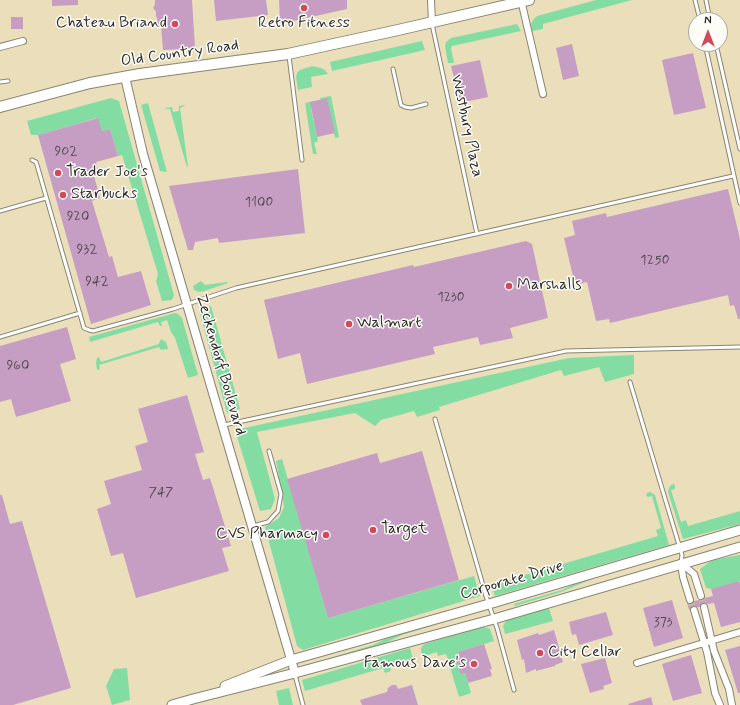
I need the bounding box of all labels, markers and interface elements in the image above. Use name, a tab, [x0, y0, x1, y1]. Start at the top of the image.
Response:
marker: Retro Fitness	[299, 3, 309, 13]
north arrow	[688, 12, 728, 52]
place label: Chateau Briand	[56, 14, 167, 34]
place label: Retro Fitness	[258, 14, 350, 34]
text: N	[704, 14, 712, 28]
marker: Chateau Briand	[170, 19, 180, 29]
street label: Old Country Road	[120, 36, 240, 72]
street label: Westbury Plaza	[446, 73, 486, 179]
house number: 902	[54, 144, 78, 160]
place label: Trader Joe's	[66, 163, 148, 183]
marker: Trader Joe's	[53, 168, 63, 178]
place label: Starbucks	[71, 185, 137, 205]
marker: Starbucks	[58, 190, 68, 200]
house number: 1100	[245, 195, 273, 211]
house number: 920	[67, 209, 89, 225]
house number: 932	[76, 242, 98, 258]
house number: 1250	[640, 253, 670, 269]
house number: 942	[85, 274, 109, 290]
place label: Marshalls	[517, 276, 582, 296]
marker: Marshalls	[504, 281, 514, 291]
house number: 1230	[437, 290, 465, 306]
street label: Zeckendorf Boulevard	[191, 292, 249, 438]
place label: Walmart	[357, 314, 422, 334]
marker: Walmart	[344, 319, 354, 329]
house number: 960	[6, 358, 30, 374]
house number: 747	[149, 485, 173, 501]
place label: Target	[381, 520, 427, 540]
place label: CVS Pharmacy	[216, 525, 318, 545]
marker: Target	[368, 525, 378, 535]
marker: CVS Pharmacy	[321, 530, 331, 540]
street label: Corporate Drive	[458, 557, 566, 605]
house number: 373	[653, 615, 673, 631]
place label: City Cellar	[548, 643, 622, 663]
marker: City Cellar	[535, 648, 545, 658]
place label: Famous Dave's	[364, 654, 466, 674]
marker: Famous Dave's	[469, 659, 479, 669]

